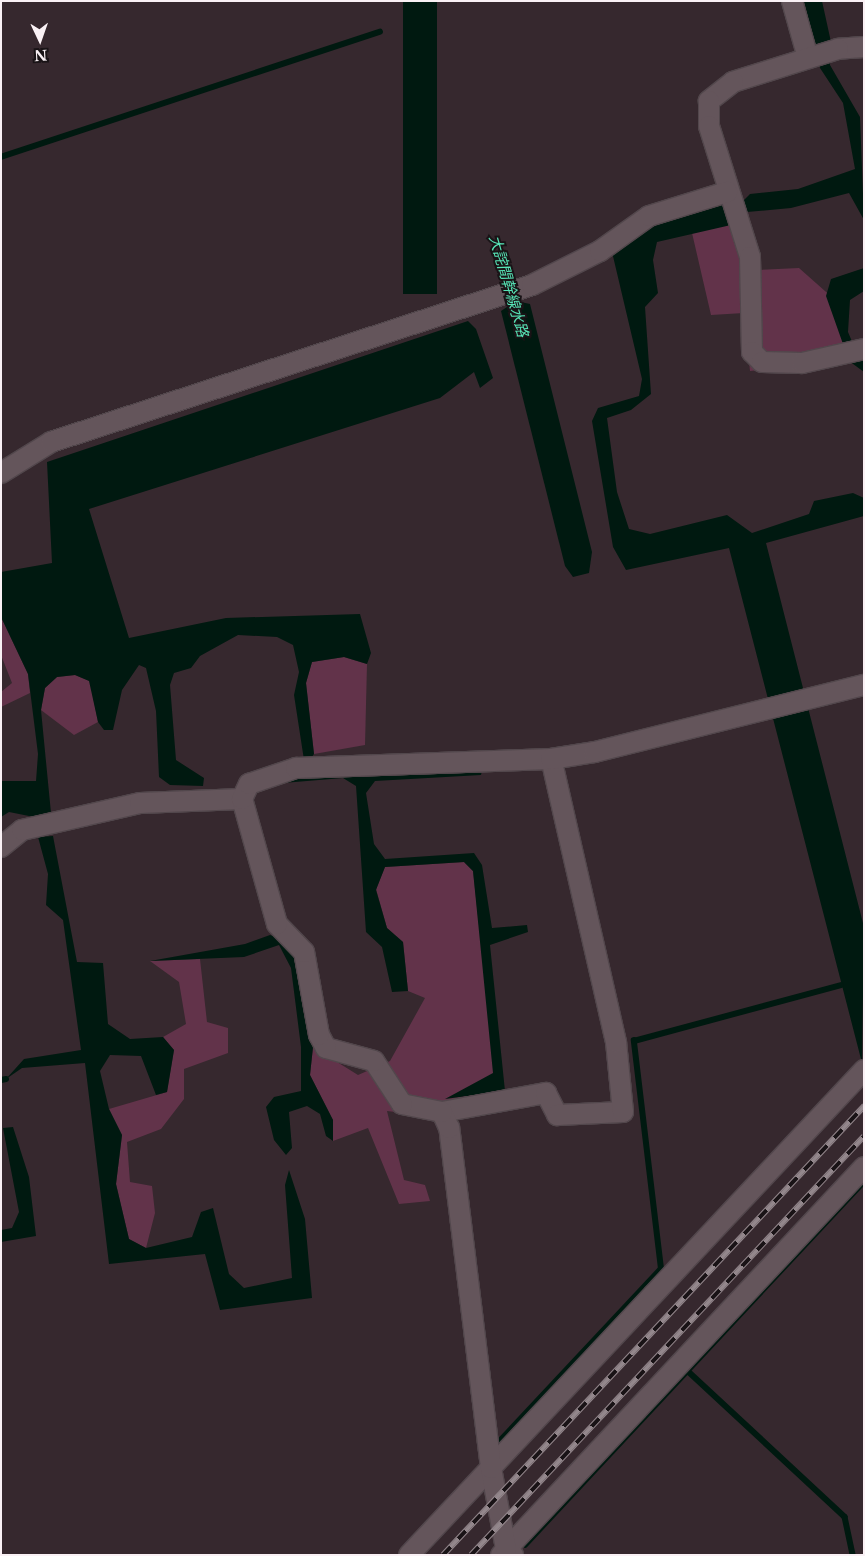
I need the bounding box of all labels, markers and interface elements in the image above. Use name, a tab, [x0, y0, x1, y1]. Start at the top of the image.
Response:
north arrow	[15, 15, 65, 65]
text: N	[34, 46, 48, 64]
water label: 大詫間幹線水路	[486, 233, 532, 339]

